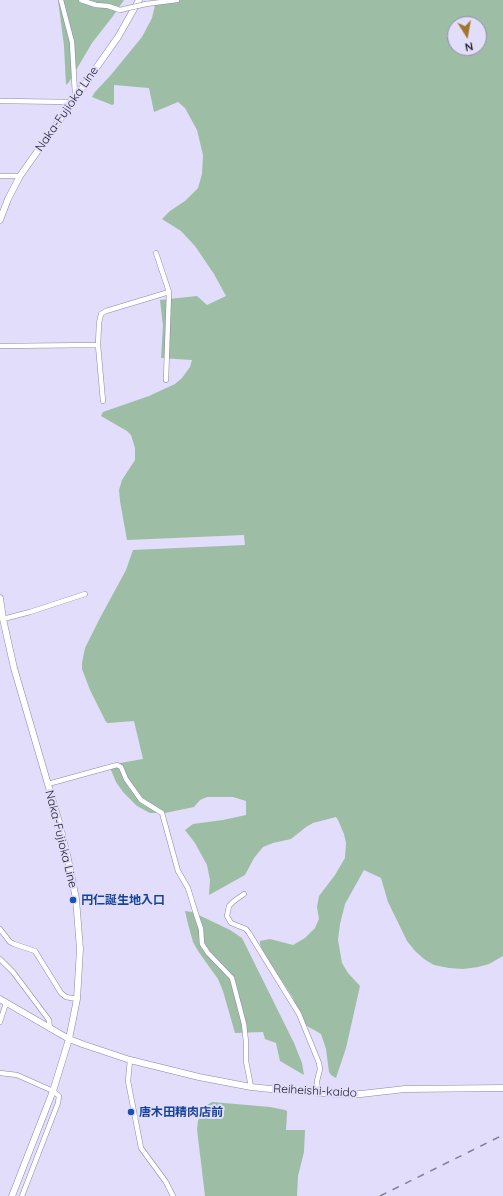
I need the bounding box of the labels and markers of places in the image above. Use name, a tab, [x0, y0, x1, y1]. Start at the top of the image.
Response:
place label: 円仁誕生地入口	[81, 893, 165, 907]
marker: 円仁誕生地入口	[68, 895, 78, 905]
place label: 唐木田精肉店前	[139, 1105, 223, 1119]
marker: 唐木田精肉店前	[126, 1107, 136, 1117]

